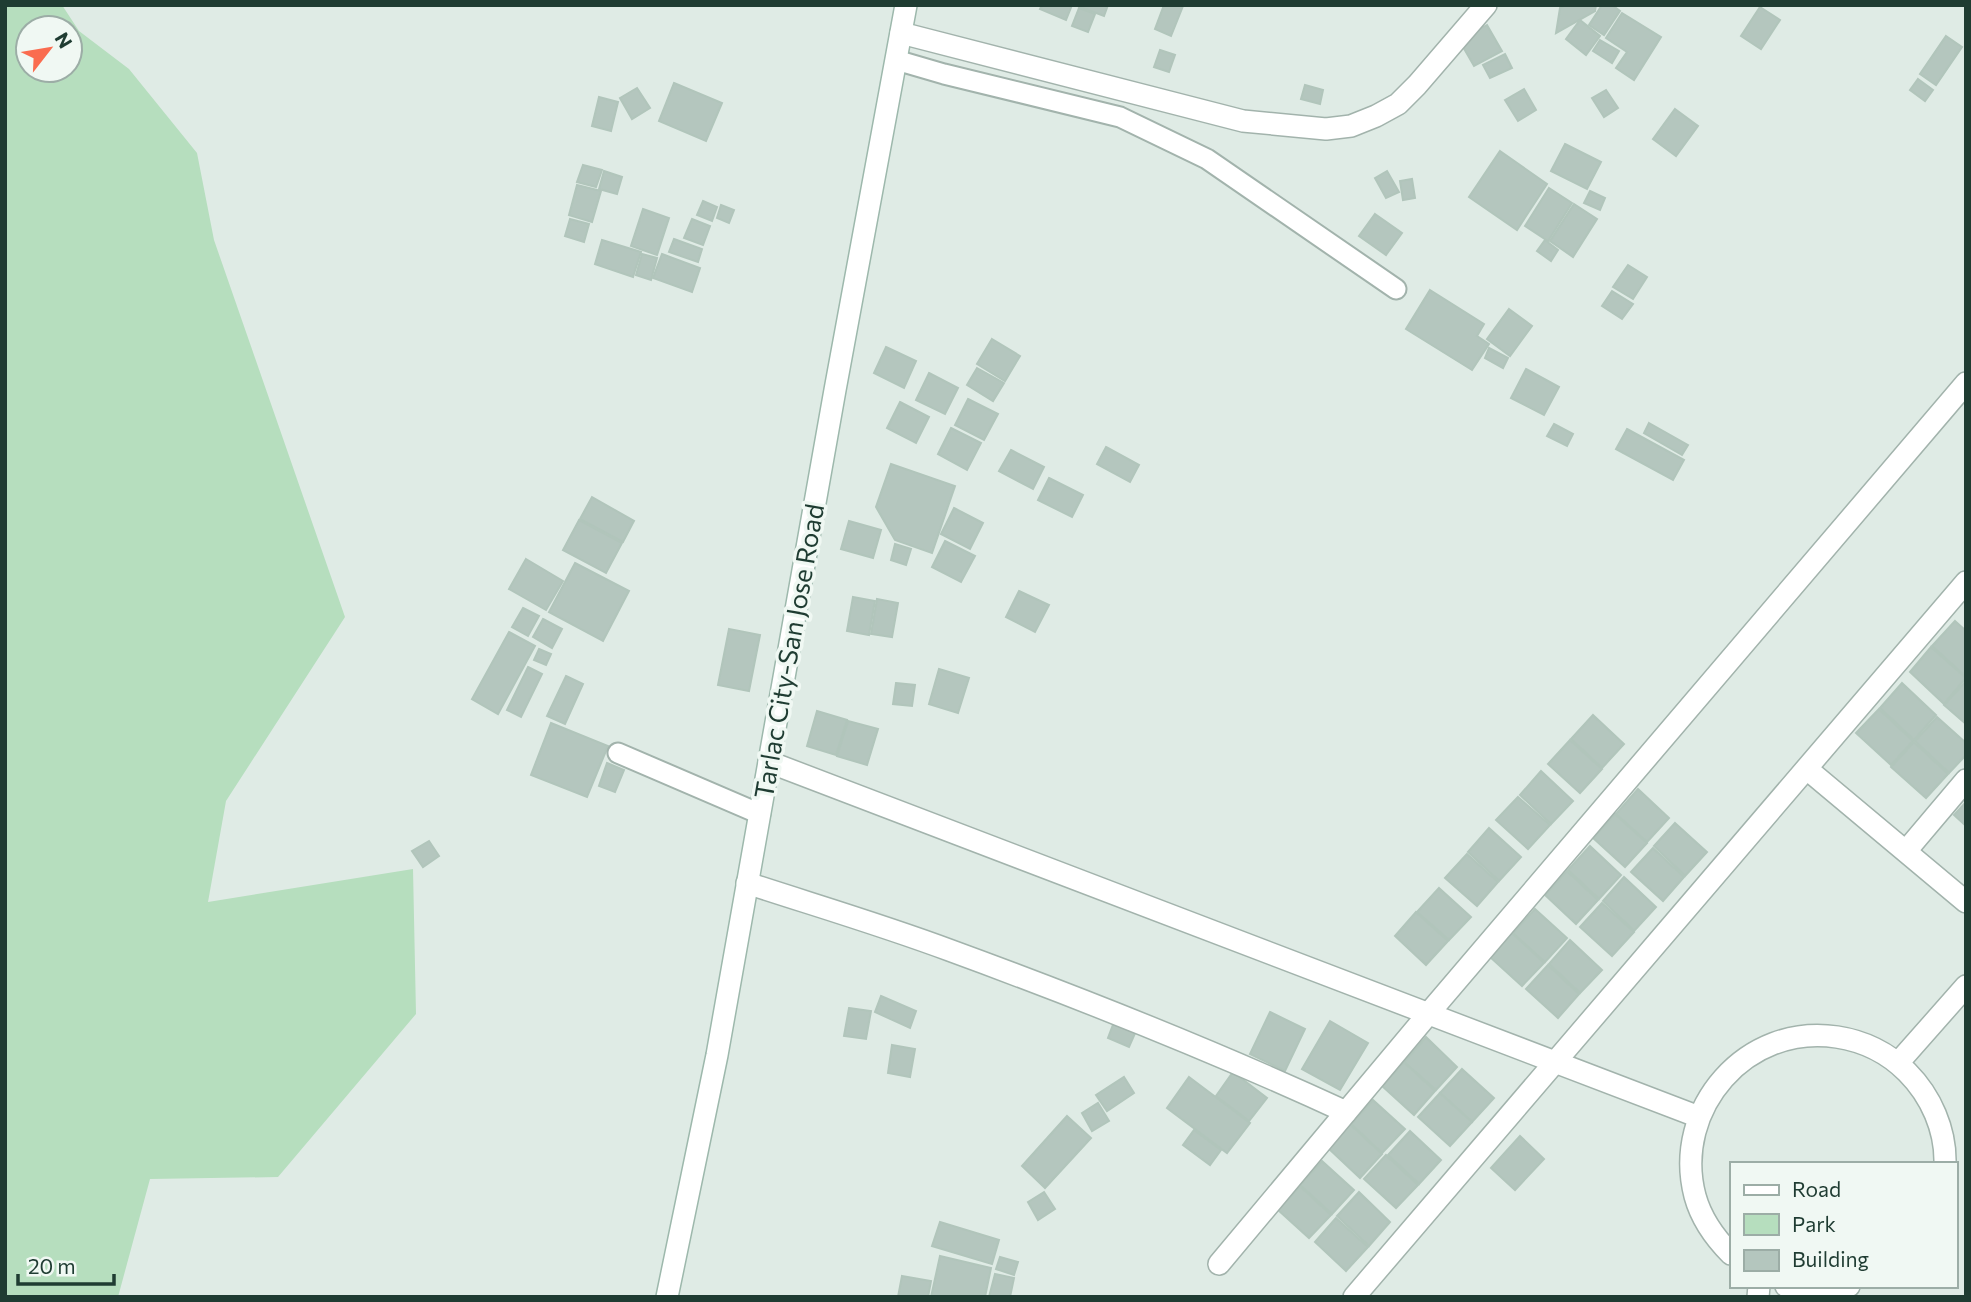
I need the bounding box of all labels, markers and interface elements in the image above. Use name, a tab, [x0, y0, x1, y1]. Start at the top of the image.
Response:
north arrow	[14, 14, 84, 84]
text: N	[50, 28, 78, 52]
street label: Tarlac City-San Jose Road	[747, 501, 829, 801]
legend	[1730, 1162, 1957, 1288]
text: Road	[1792, 1176, 1841, 1201]
text: Park	[1792, 1211, 1836, 1236]
scale bar	[18, 1242, 114, 1286]
text: Building	[1792, 1246, 1869, 1271]
text: 20 m	[28, 1253, 76, 1278]

